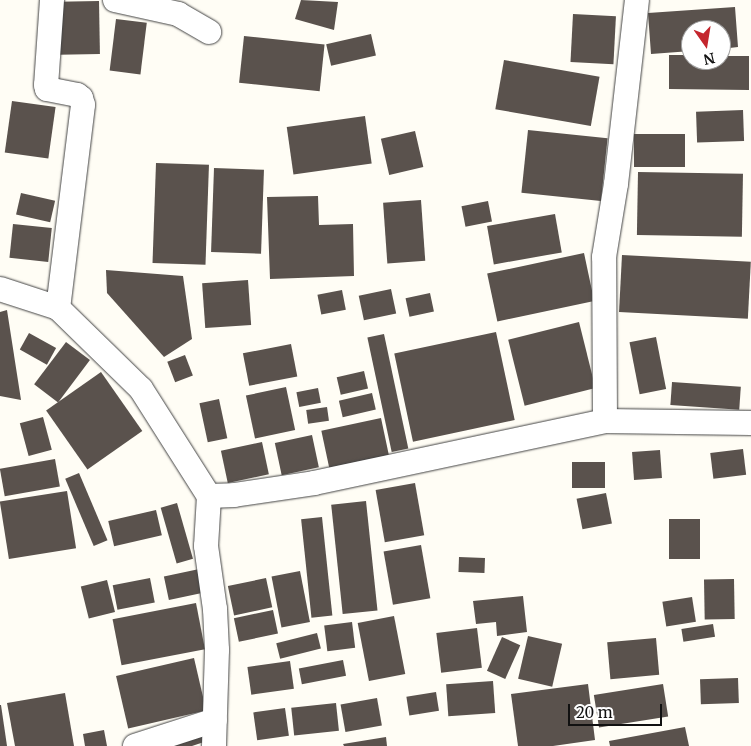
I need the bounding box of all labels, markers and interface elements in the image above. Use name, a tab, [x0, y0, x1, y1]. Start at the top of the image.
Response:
north arrow	[681, 20, 731, 70]
text: N	[702, 49, 717, 69]
scale bar	[571, 694, 665, 726]
text: 20 m	[576, 703, 613, 722]

